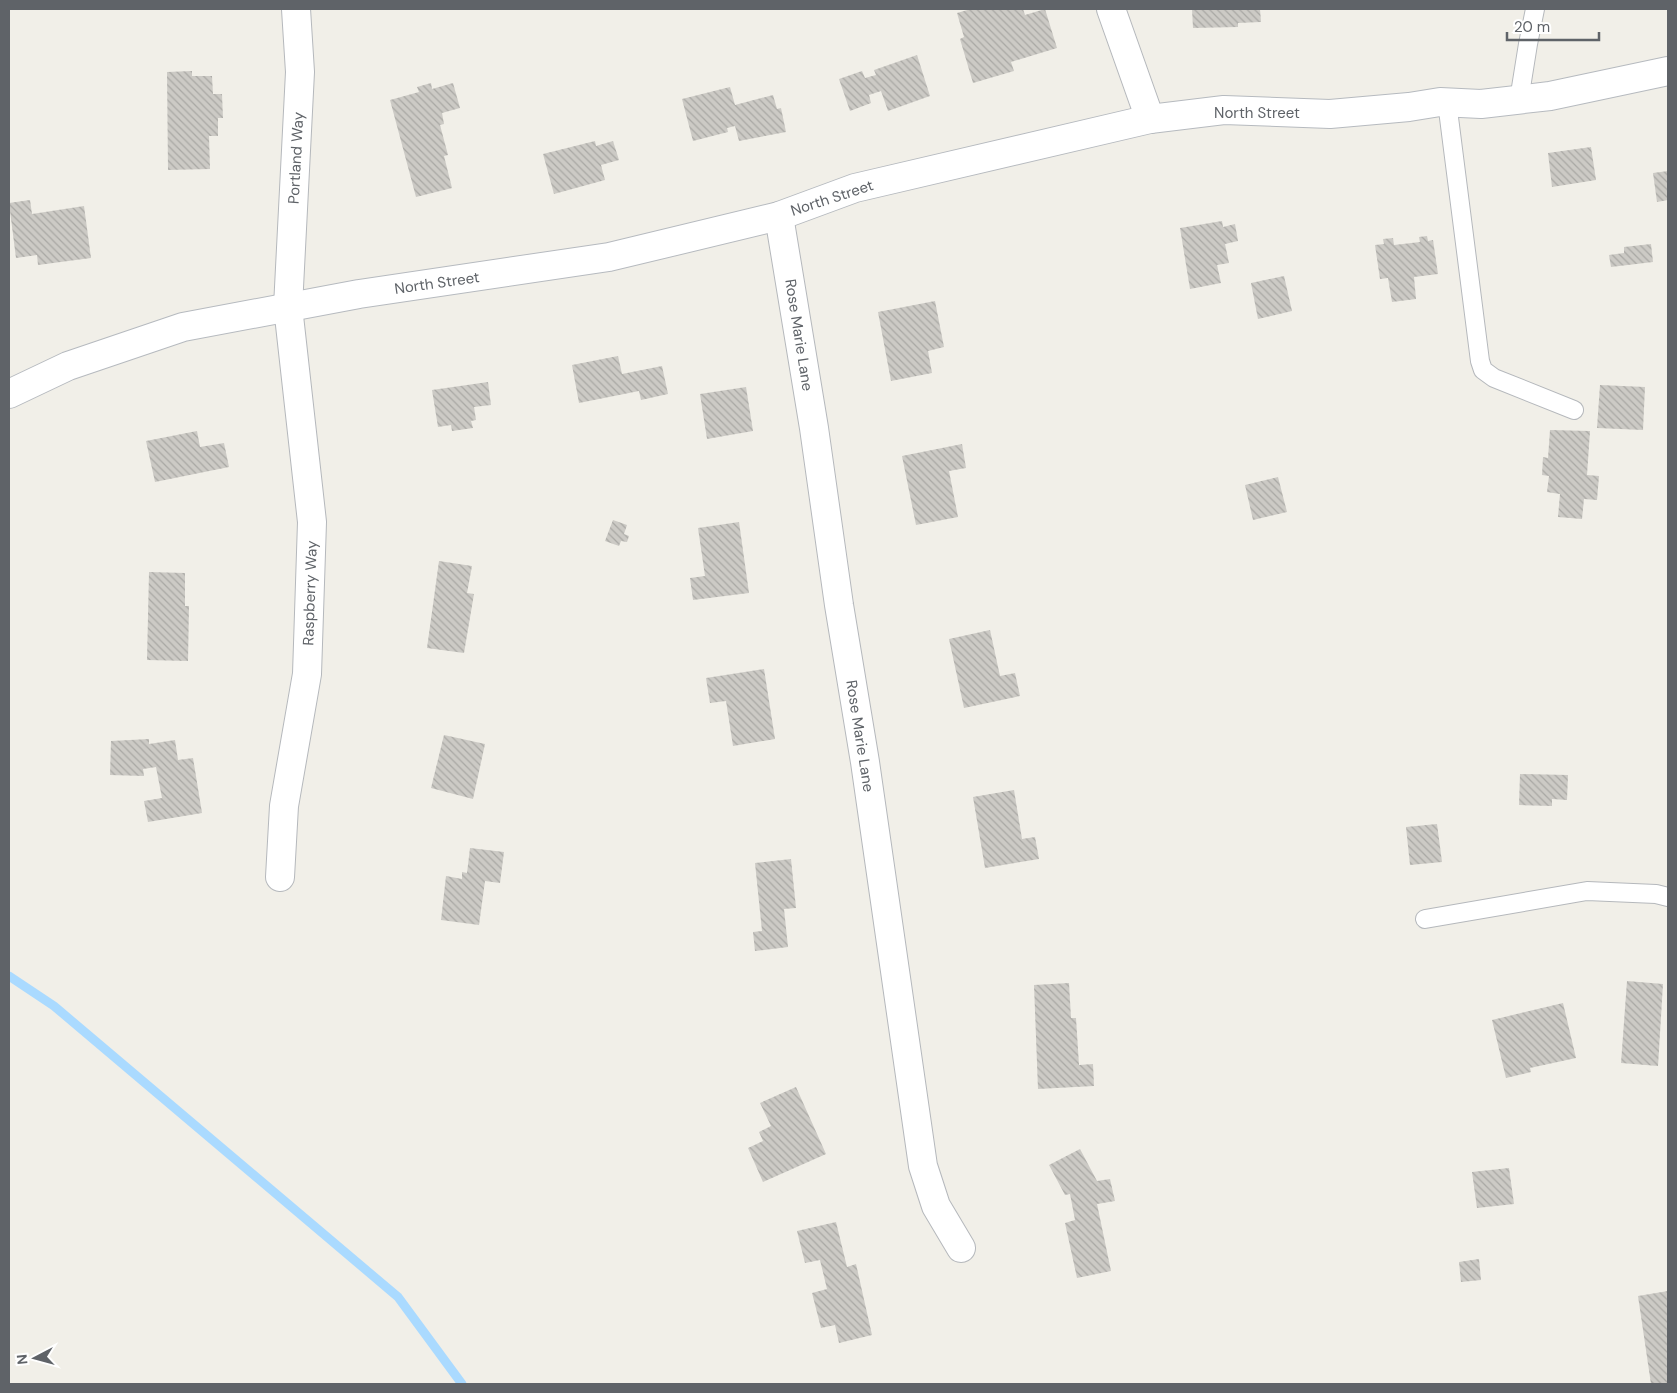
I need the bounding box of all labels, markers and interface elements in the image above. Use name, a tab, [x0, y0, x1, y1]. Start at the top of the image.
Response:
scale bar	[1507, 10, 1600, 42]
text: 20 m	[1514, 17, 1550, 37]
street label: North Street	[1214, 103, 1300, 123]
street label: Portland Way	[284, 111, 308, 205]
street label: North Street	[788, 175, 876, 221]
street label: North Street	[393, 267, 481, 299]
street label: Rose Marie Lane	[780, 278, 818, 392]
street label: Raspberry Way	[298, 539, 322, 646]
street label: Rose Marie Lane	[841, 679, 879, 793]
north arrow	[10, 1333, 60, 1383]
text: N	[13, 1353, 32, 1365]

